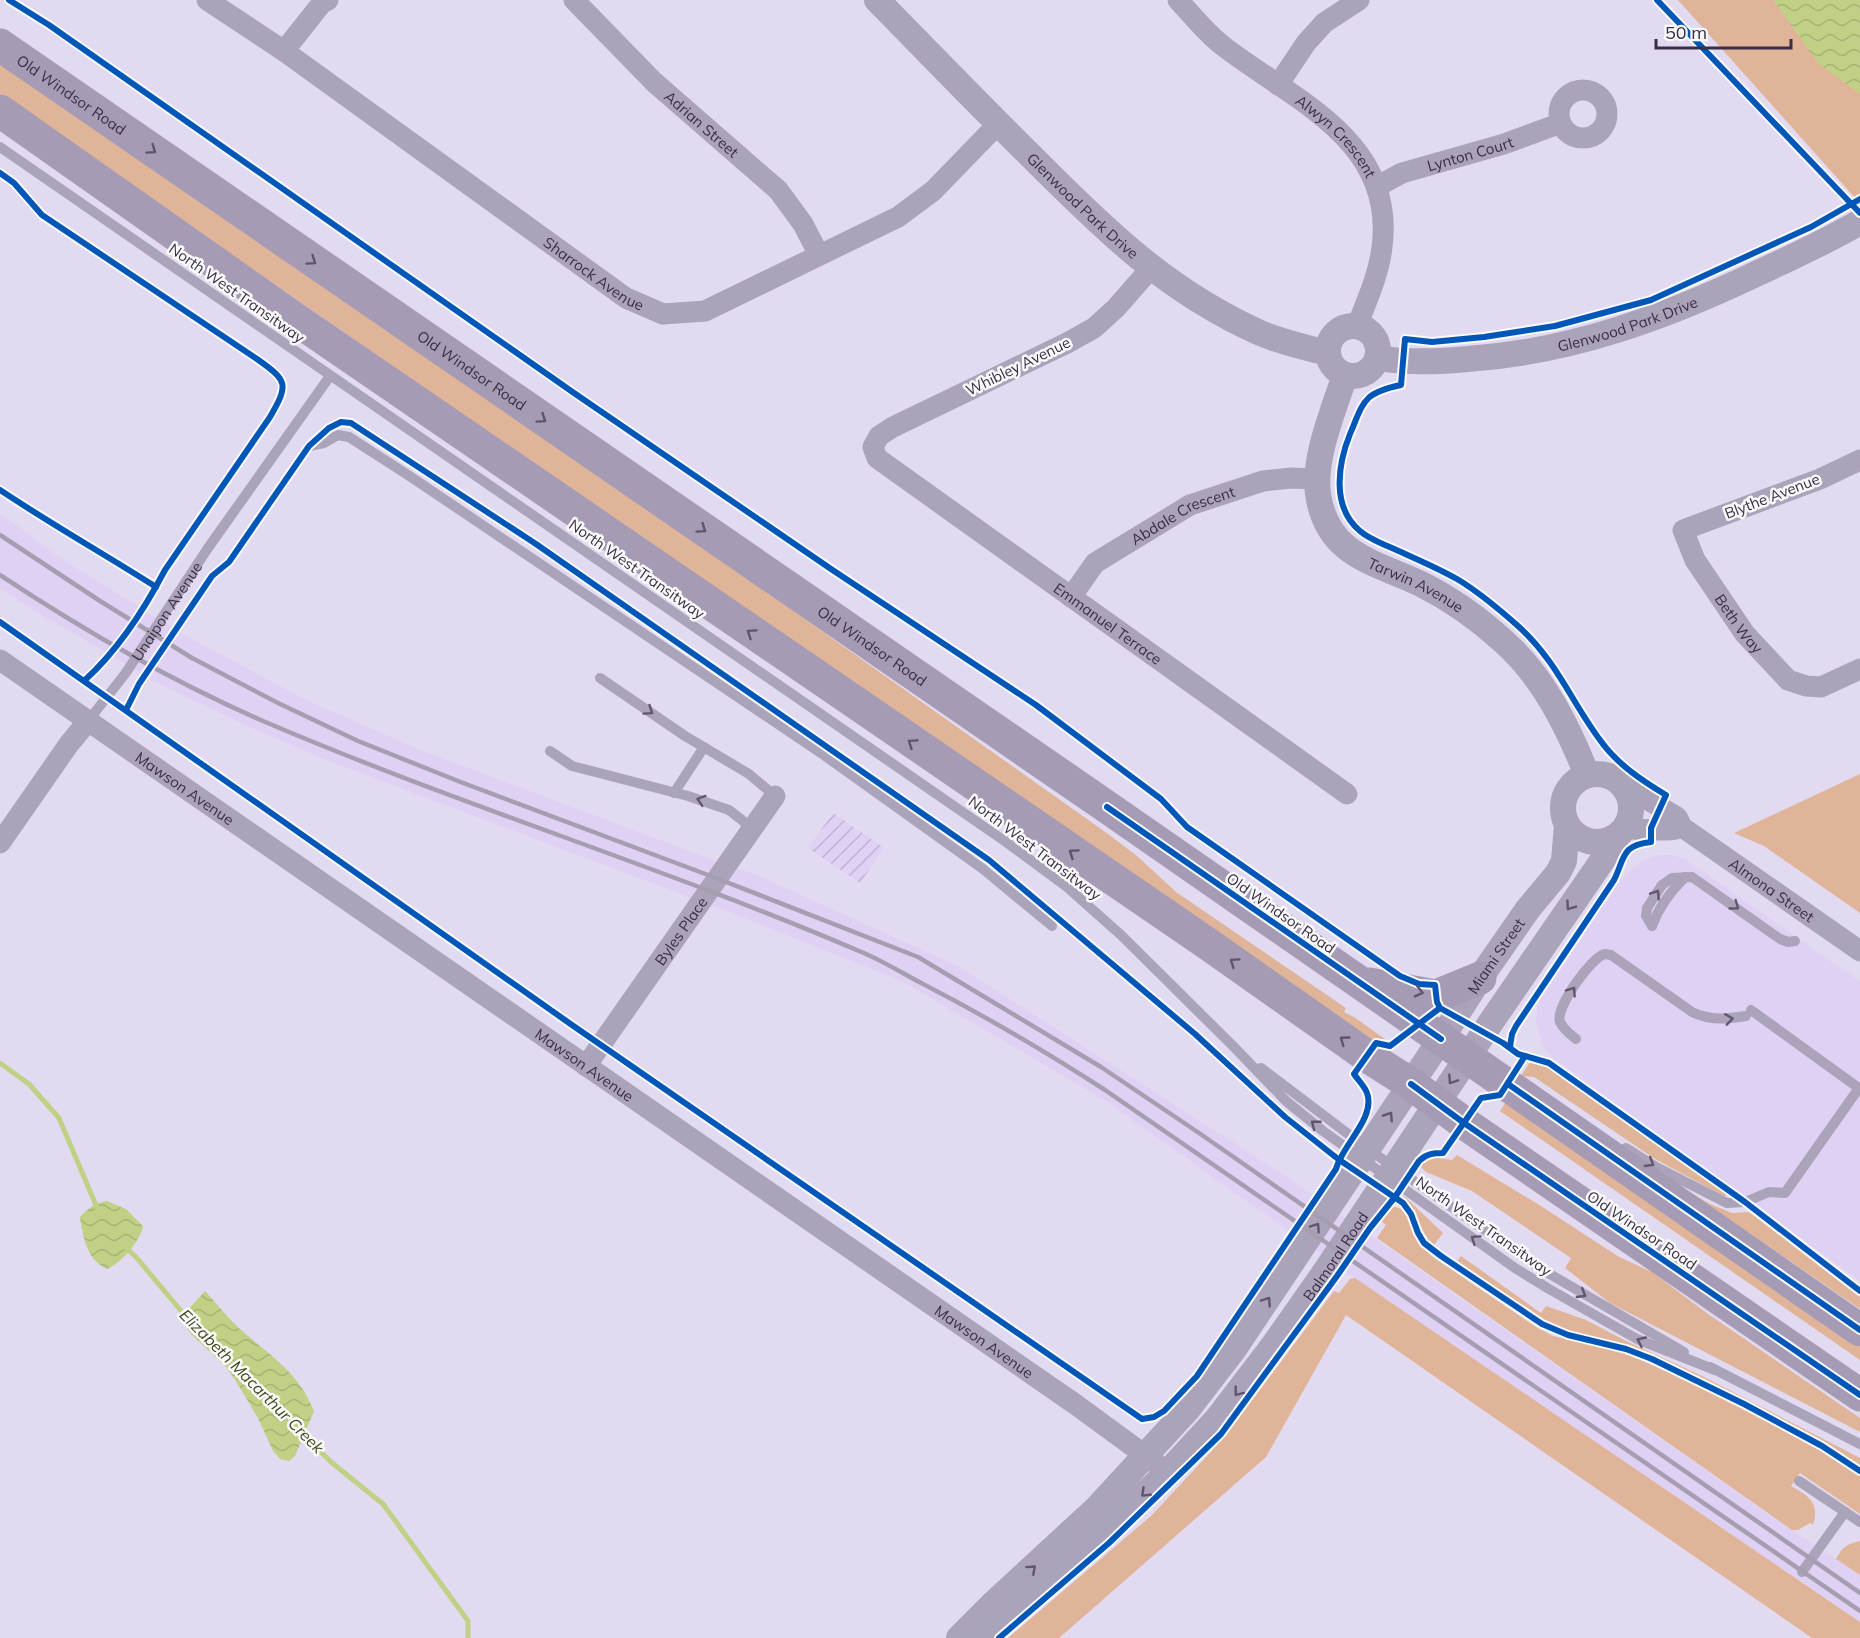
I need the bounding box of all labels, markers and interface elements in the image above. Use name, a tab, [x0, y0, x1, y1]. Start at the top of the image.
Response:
scale bar	[1656, 12, 1791, 50]
text: 50 m	[1665, 21, 1707, 44]
street label: Old Windsor Road	[13, 50, 130, 139]
street label: Adrian Street	[661, 86, 743, 161]
street label: Alwyn Crescent	[1292, 90, 1381, 180]
street label: Lynton Court	[1425, 132, 1516, 175]
one-way arrow	[145, 143, 156, 154]
street label: Glenwood Park Drive	[1023, 148, 1143, 263]
street label: Sharrock Avenue	[540, 232, 647, 314]
street label: North West Transitway	[166, 239, 309, 347]
one-way arrow	[305, 254, 316, 265]
street label: Glenwood Park Drive	[1555, 292, 1700, 355]
street label: Old Windsor Road	[414, 326, 530, 414]
street label: Whibley Avenue	[963, 333, 1073, 399]
one-way arrow	[535, 412, 546, 423]
street label: Blythe Avenue	[1722, 469, 1822, 523]
street label: Abdale Crescent	[1127, 482, 1237, 549]
street label: North West Transitway	[566, 515, 709, 623]
one-way arrow	[696, 522, 707, 533]
street label: Tarwin Avenue	[1365, 553, 1468, 616]
street label: Unaipon Avenue	[127, 558, 206, 664]
street label: Emmanuel Terrace	[1050, 578, 1166, 668]
street label: Beth Way	[1711, 590, 1767, 657]
street label: Old Windsor Road	[814, 601, 931, 690]
one-way arrow	[747, 629, 758, 640]
one-way arrow	[642, 704, 653, 715]
one-way arrow	[908, 739, 919, 750]
street label: Mawson Avenue	[132, 747, 238, 829]
street label: North West Transitway	[965, 792, 1105, 904]
one-way arrow	[696, 795, 707, 808]
one-way arrow	[1069, 849, 1080, 860]
street label: Almona Street	[1725, 853, 1818, 926]
street label: Old Windsor Road	[1223, 868, 1339, 958]
one-way arrow	[1649, 890, 1660, 901]
street label: Byles Place	[650, 893, 711, 969]
one-way arrow	[1728, 899, 1739, 910]
one-way arrow	[1567, 900, 1578, 911]
street label: Miami Street	[1463, 914, 1528, 997]
one-way arrow	[1230, 958, 1241, 969]
one-way arrow	[1413, 984, 1423, 997]
one-way arrow	[1565, 987, 1576, 998]
one-way arrow	[1724, 1013, 1733, 1025]
street label: Mawson Avenue	[532, 1024, 638, 1105]
one-way arrow	[1340, 1036, 1351, 1047]
one-way arrow	[1448, 1073, 1459, 1084]
one-way arrow	[1382, 1112, 1393, 1123]
one-way arrow	[1310, 1121, 1321, 1132]
one-way arrow	[1644, 1156, 1654, 1167]
street label: North West Transitway	[1413, 1172, 1556, 1280]
street label: Old Windsor Road	[1584, 1186, 1700, 1274]
street label: Balmoral Road	[1298, 1208, 1372, 1304]
one-way arrow	[1309, 1223, 1321, 1233]
one-way arrow	[1470, 1235, 1481, 1246]
one-way arrow	[1576, 1286, 1586, 1298]
one-way arrow	[1260, 1297, 1271, 1308]
street label: Mawson Avenue	[931, 1300, 1037, 1382]
water label: Elizabeth Macarthur Creek	[176, 1305, 329, 1458]
one-way arrow	[1637, 1336, 1648, 1348]
one-way arrow	[1234, 1386, 1245, 1397]
one-way arrow	[1141, 1486, 1152, 1497]
one-way arrow	[1025, 1565, 1036, 1576]

